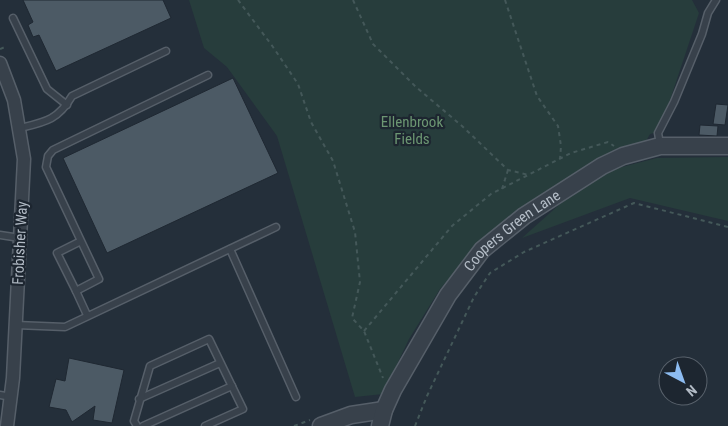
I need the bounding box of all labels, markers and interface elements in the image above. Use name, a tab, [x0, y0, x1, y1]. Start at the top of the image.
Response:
park label: Ellenbrook Fields	[381, 113, 443, 148]
street label: Coopers Green Lane	[460, 186, 564, 275]
street label: Frobisher Way	[9, 201, 31, 285]
north arrow	[658, 356, 708, 406]
text: N	[683, 382, 700, 400]

